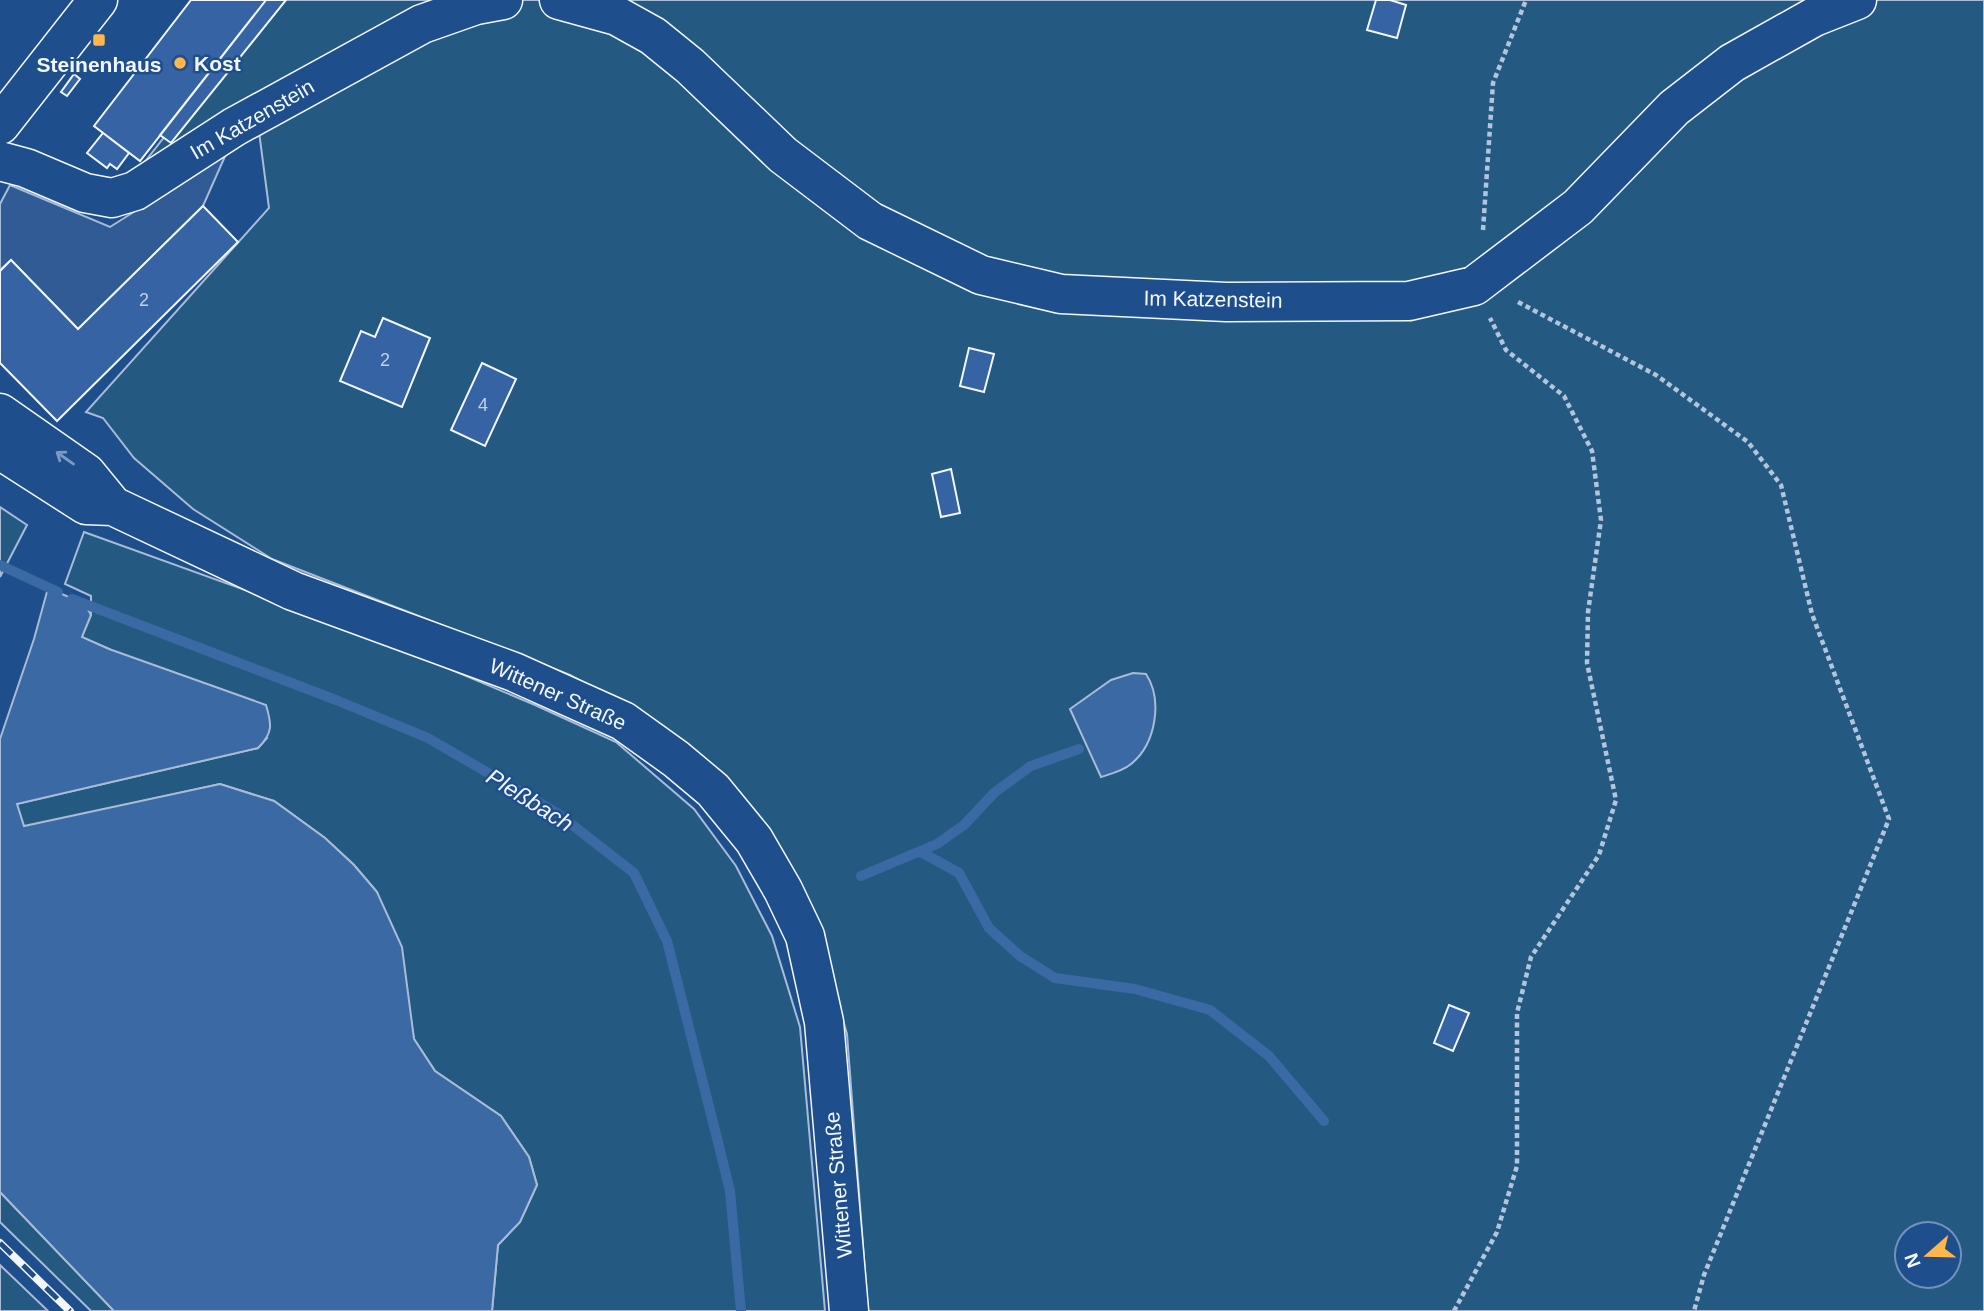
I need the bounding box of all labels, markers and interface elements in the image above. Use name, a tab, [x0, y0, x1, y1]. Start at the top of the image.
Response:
marker: Steinenhaus	[91, 32, 107, 48]
place label: Kost	[194, 52, 241, 75]
place label: Steinenhaus	[37, 53, 161, 76]
marker: Kost	[172, 55, 188, 71]
street label: Im Katzenstein	[186, 74, 318, 164]
street label: Im Katzenstein	[1143, 286, 1283, 312]
house number: 2	[139, 290, 149, 310]
house number: 2	[380, 350, 390, 370]
house number: 4	[478, 395, 488, 415]
one-way arrow	[56, 451, 75, 465]
street label: Wittener Straße	[486, 654, 630, 734]
water label: Pleßbach	[482, 763, 578, 837]
street label: Wittener Straße	[820, 1111, 856, 1259]
north arrow	[1893, 1220, 1963, 1290]
text: N	[1900, 1251, 1925, 1271]

